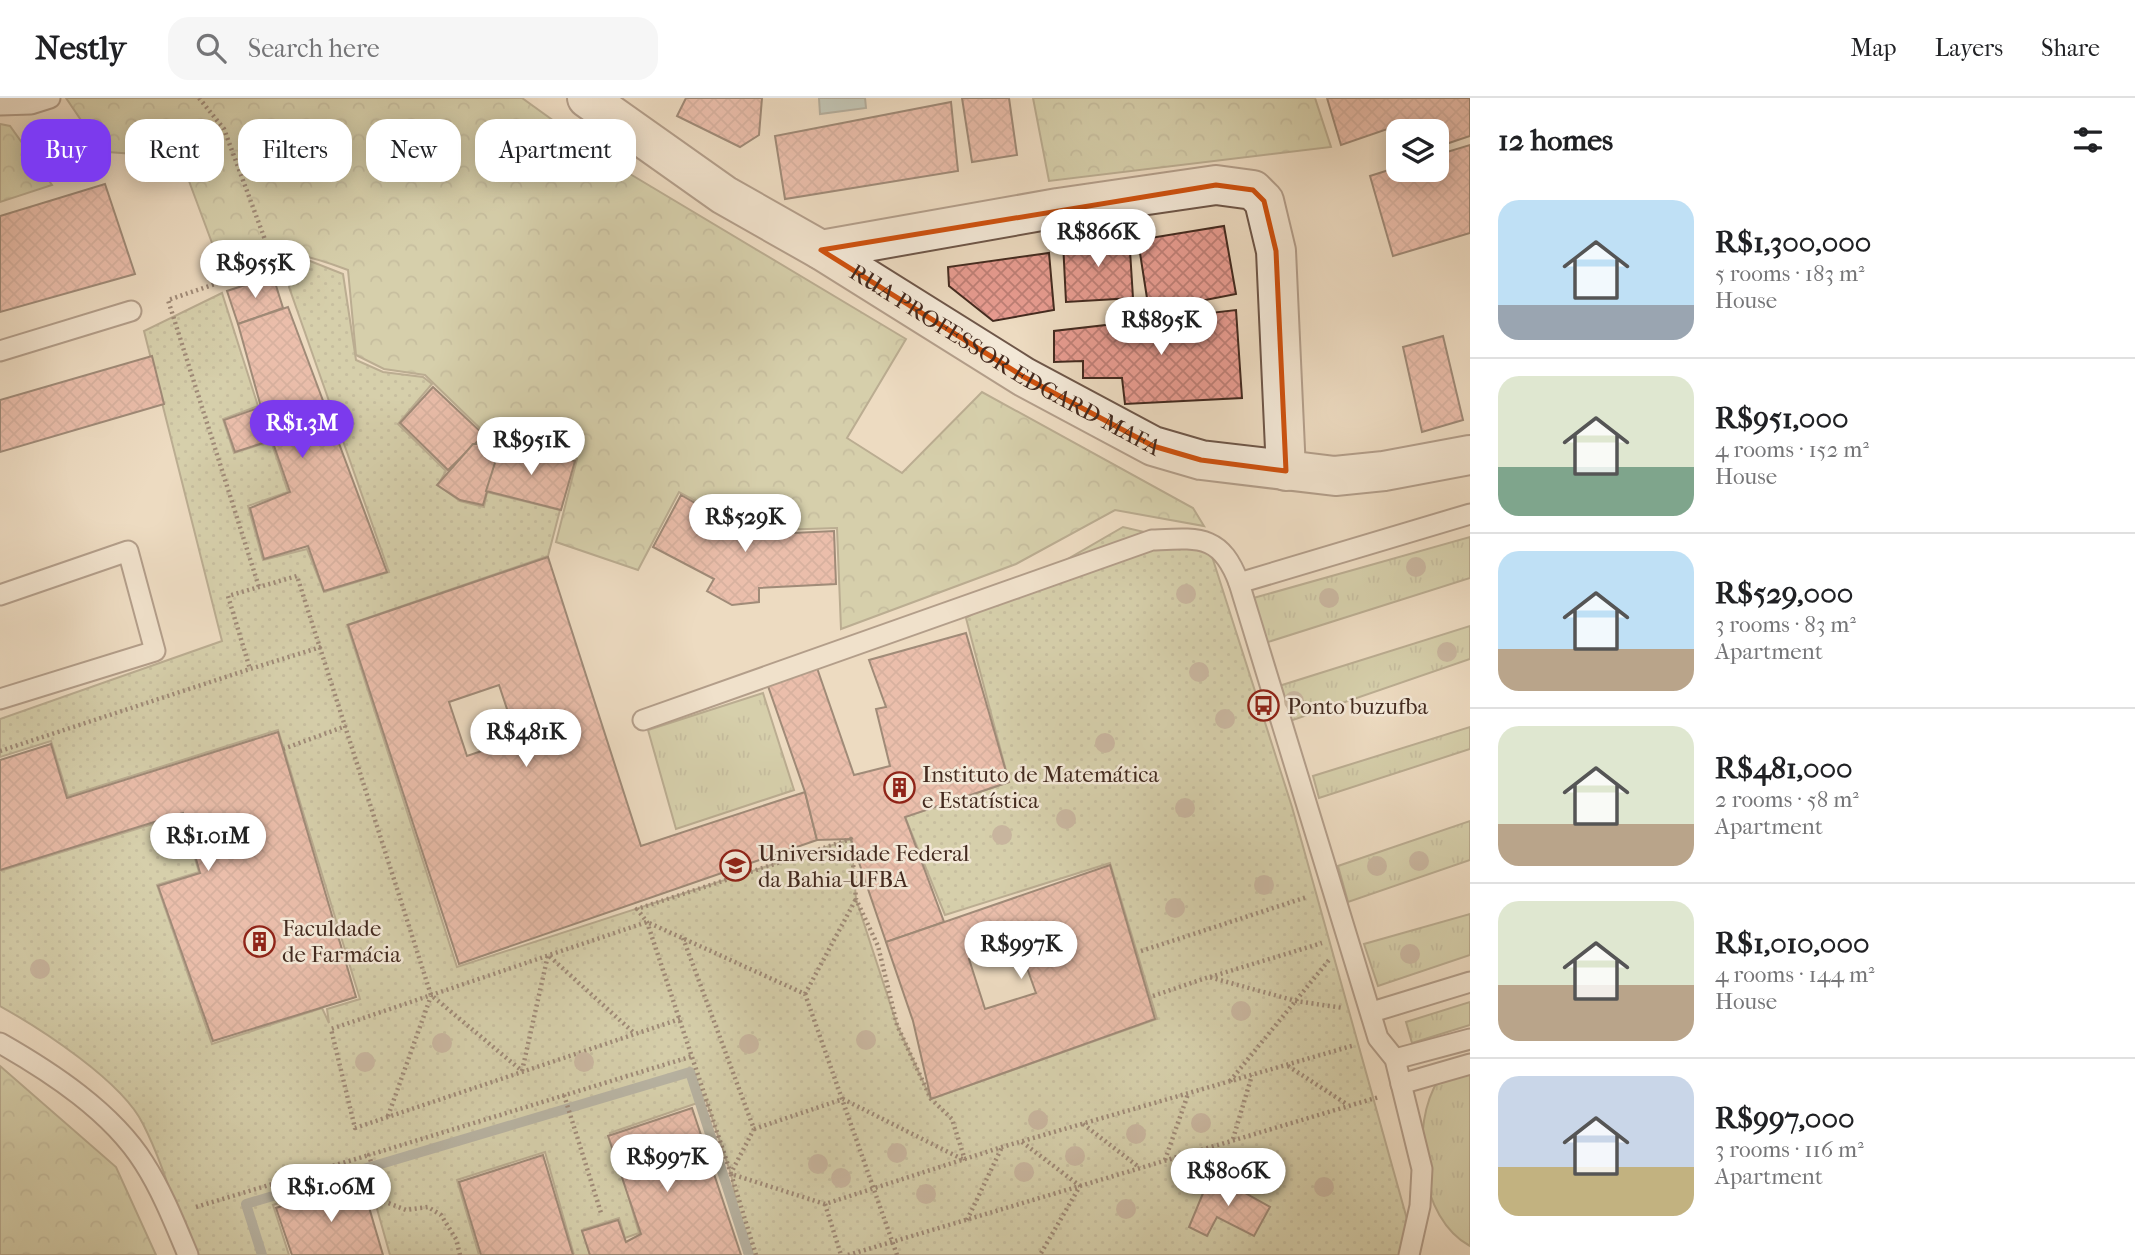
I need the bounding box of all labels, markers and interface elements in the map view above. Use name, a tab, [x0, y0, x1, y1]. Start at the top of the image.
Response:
search box	[168, 17, 658, 80]
text: Nestly	[35, 29, 126, 68]
icon: search	[192, 29, 230, 67]
text: Search here	[248, 33, 380, 64]
text: Map	[1851, 34, 1897, 62]
text: Layers	[1935, 34, 2003, 62]
text: Share	[2041, 34, 2100, 62]
chip: Buy	[21, 119, 111, 182]
chip: Rent	[125, 119, 224, 182]
chip: Filters	[238, 119, 352, 182]
chip: New	[366, 119, 461, 182]
chip: Apartment	[475, 119, 636, 182]
map controls	[1386, 119, 1449, 182]
button: layers	[1386, 119, 1449, 182]
icon: filters	[2069, 121, 2107, 159]
text: 12 homes	[1498, 123, 1613, 158]
pin: R$866K	[1041, 209, 1155, 269]
text: R$866K	[1057, 218, 1139, 245]
text: R$1,300,000	[1715, 225, 1871, 260]
icon: home	[1554, 228, 1638, 312]
pin: R$955K	[198, 240, 312, 300]
text: R$955K	[216, 249, 294, 276]
street label: RUA PROFESSOR EDGARD MAFA	[845, 258, 1166, 462]
text: 5 rooms · 183 m²	[1715, 260, 1865, 287]
text: House	[1715, 287, 1777, 314]
pin: R$895K	[1104, 298, 1218, 357]
text: R$895K	[1121, 306, 1201, 333]
pin: R$1.3M	[245, 400, 359, 460]
text: R$951,000	[1715, 401, 1849, 436]
icon: home	[1554, 404, 1638, 488]
text: R$1.3M	[266, 409, 338, 436]
pin: R$951K	[474, 418, 588, 477]
text: R$951K	[493, 426, 569, 453]
text: 4 rooms · 152 m²	[1715, 436, 1869, 463]
text: House	[1715, 463, 1777, 490]
pin: R$529K	[688, 494, 802, 554]
text: R$529K	[705, 503, 785, 530]
text: R$529,000	[1715, 576, 1853, 611]
icon: home	[1554, 579, 1638, 663]
text: 3 rooms · 83 m²	[1715, 611, 1856, 638]
text: Apartment	[1715, 638, 1823, 665]
bus stop icon: Ponto buzufba	[1247, 689, 1281, 723]
place label: Ponto buzufba	[1287, 693, 1429, 720]
pin: R$481K	[469, 710, 583, 769]
text: R$481K	[486, 718, 566, 745]
text: R$481,000	[1715, 751, 1853, 786]
icon: home	[1554, 754, 1638, 838]
place label: Instituto de Matemática e Estatística	[922, 761, 1159, 814]
building icon: Instituto de Matemática e Estatística	[882, 770, 916, 804]
text: 2 rooms · 58 m²	[1715, 786, 1859, 813]
text: Apartment	[1715, 813, 1823, 840]
pin: R$1.01M	[143, 814, 273, 873]
text: R$1.01M	[166, 822, 250, 849]
place label: Universidade Federal da Bahia-UFBA	[758, 840, 970, 893]
school or university icon: Universidade Federal da Bahia-UFBA	[718, 849, 752, 883]
place label: Faculdade de Farmácia	[282, 915, 401, 968]
pin: R$997K	[964, 922, 1078, 981]
building icon: Faculdade de Farmácia	[242, 924, 276, 958]
text: R$1,010,000	[1715, 926, 1870, 961]
icon: home	[1554, 929, 1638, 1013]
text: R$997K	[980, 930, 1062, 957]
text: 4 rooms · 144 m²	[1715, 961, 1875, 988]
text: House	[1715, 988, 1777, 1015]
text: R$997,000	[1715, 1101, 1855, 1136]
icon: home	[1554, 1104, 1638, 1188]
pin: R$997K	[610, 1134, 724, 1194]
text: 3 rooms · 116 m²	[1715, 1136, 1864, 1163]
text: R$997K	[626, 1143, 708, 1170]
pin: R$806K	[1171, 1148, 1285, 1208]
text: R$806K	[1187, 1157, 1269, 1184]
text: Apartment	[1715, 1163, 1823, 1190]
pin: R$1.06M	[266, 1164, 396, 1224]
text: R$1.06M	[287, 1173, 375, 1200]

